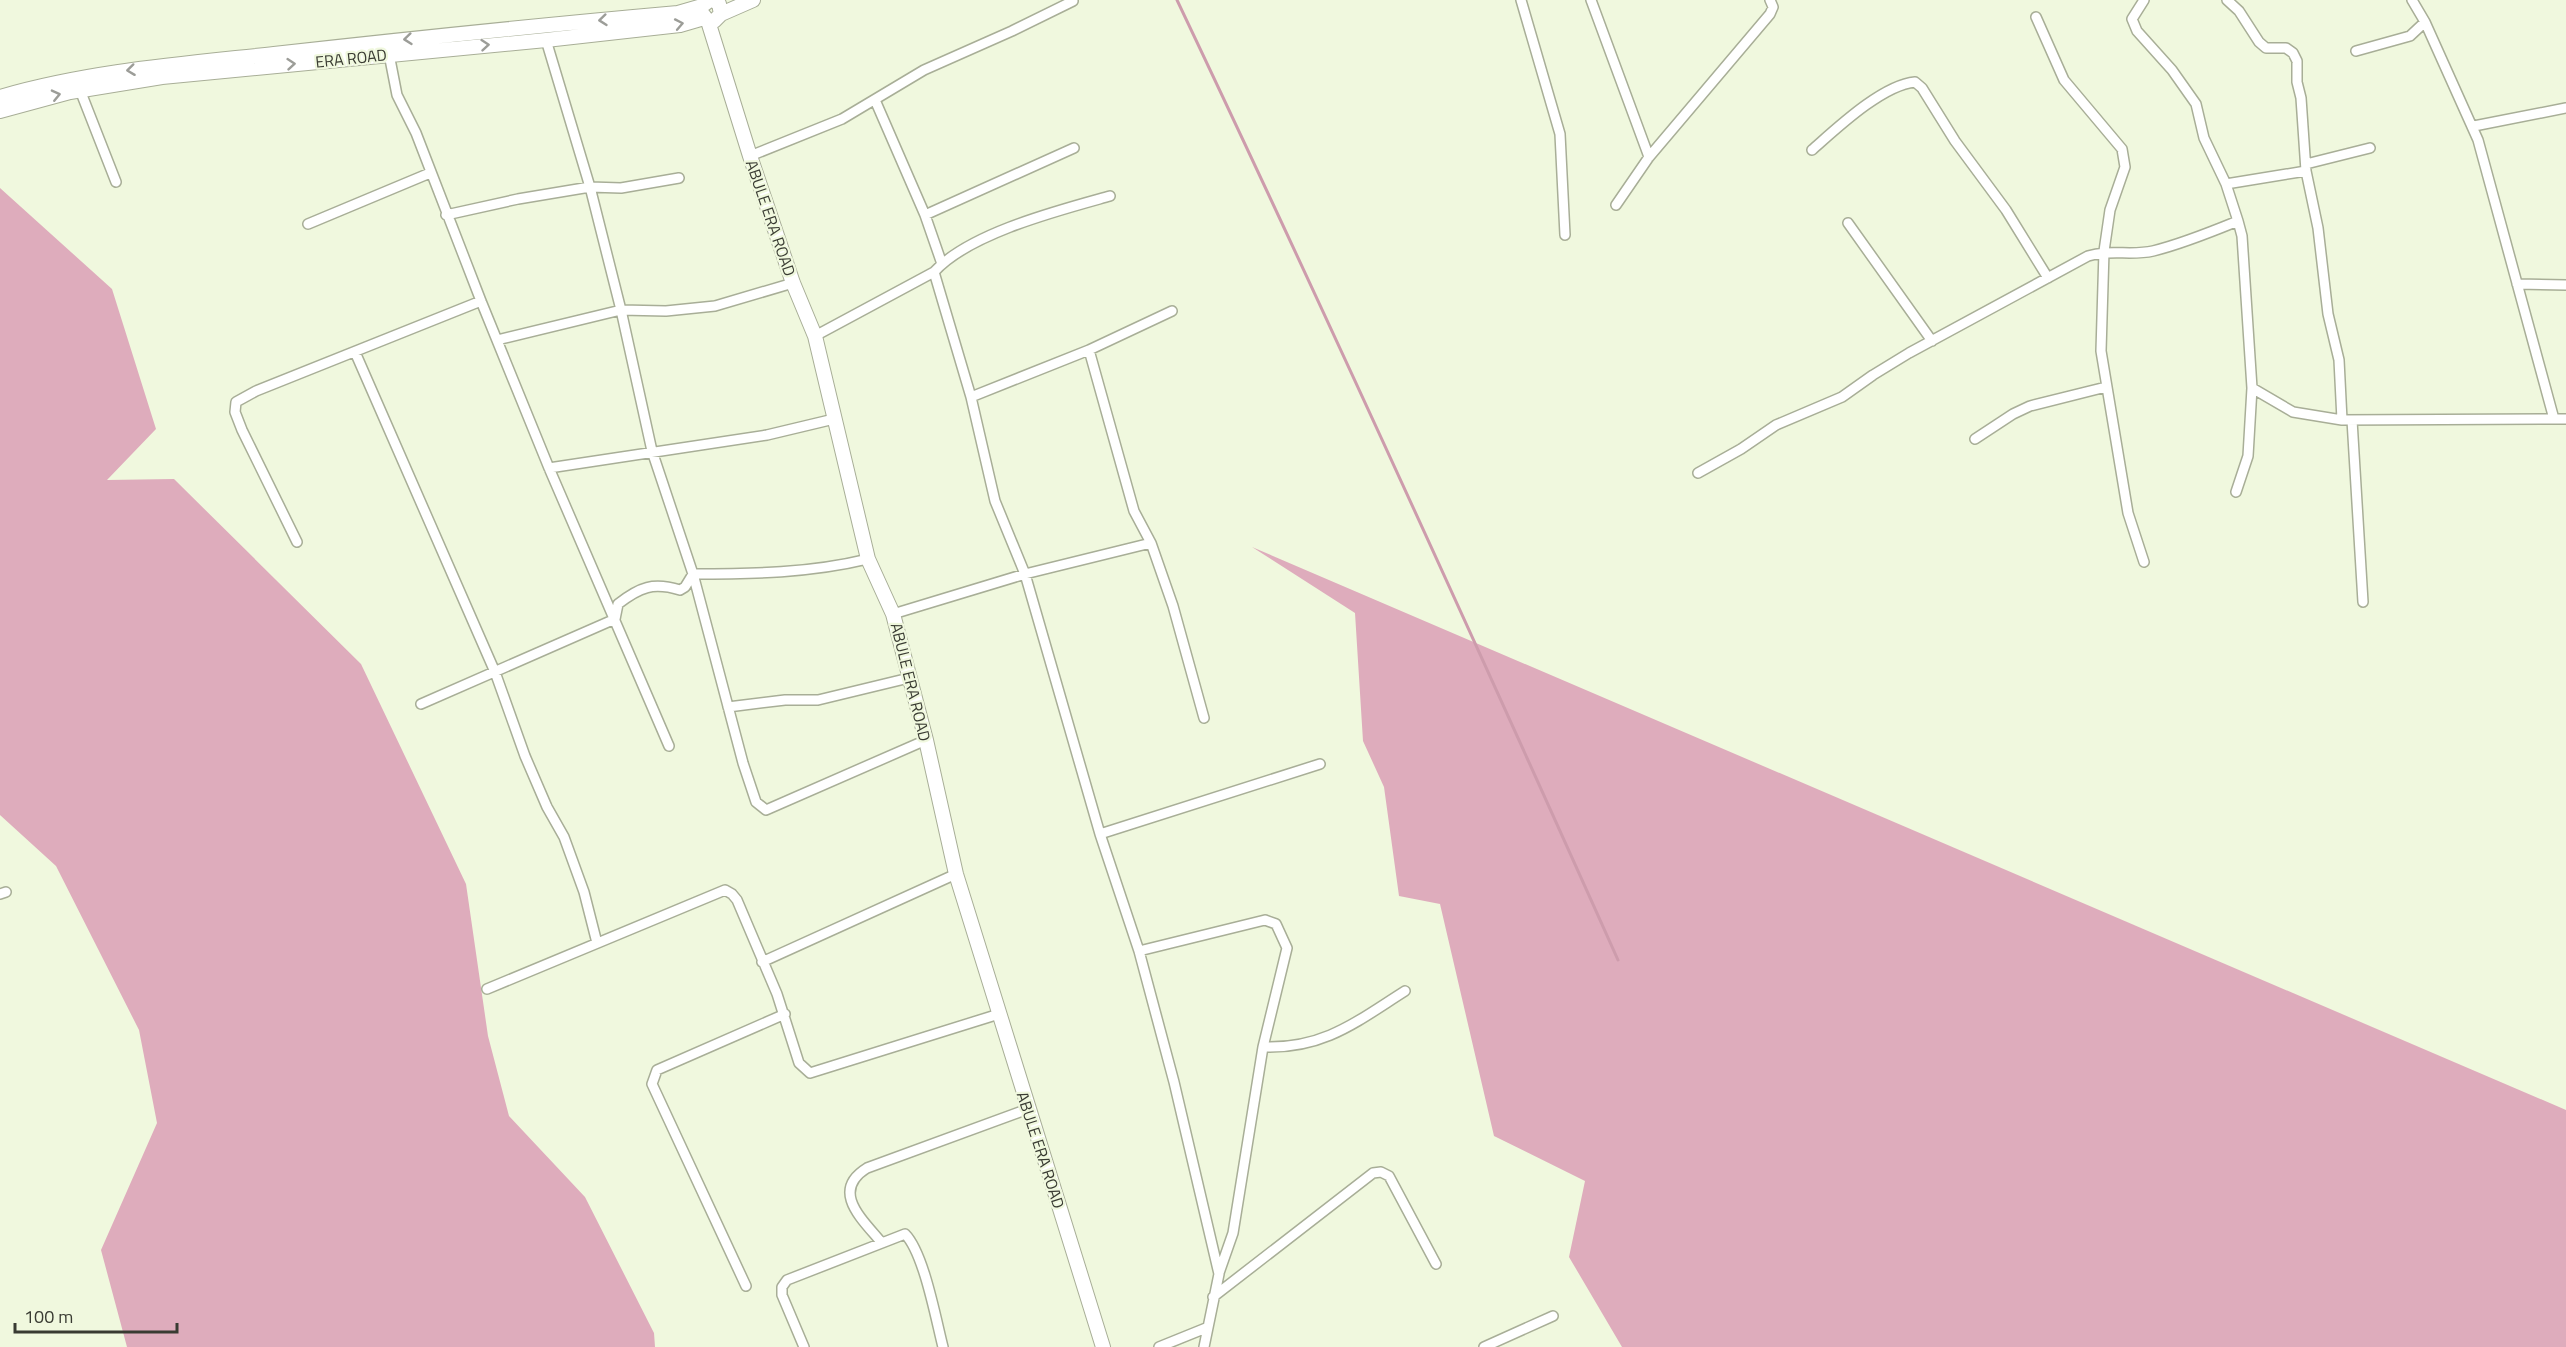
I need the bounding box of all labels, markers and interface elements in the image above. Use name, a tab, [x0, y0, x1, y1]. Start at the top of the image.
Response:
one-way arrow	[598, 14, 607, 26]
one-way arrow	[674, 18, 684, 31]
one-way arrow	[404, 32, 413, 45]
one-way arrow	[481, 39, 490, 52]
street label: ERA ROAD	[314, 42, 388, 74]
one-way arrow	[287, 58, 296, 71]
one-way arrow	[127, 64, 136, 76]
one-way arrow	[51, 90, 61, 103]
street label: ABULE ERA ROAD	[740, 157, 802, 279]
street label: ABULE ERA ROAD	[885, 620, 937, 744]
street label: ABULE ERA ROAD	[1011, 1089, 1071, 1211]
scale bar	[15, 1296, 177, 1334]
text: 100 m	[24, 1303, 73, 1330]

